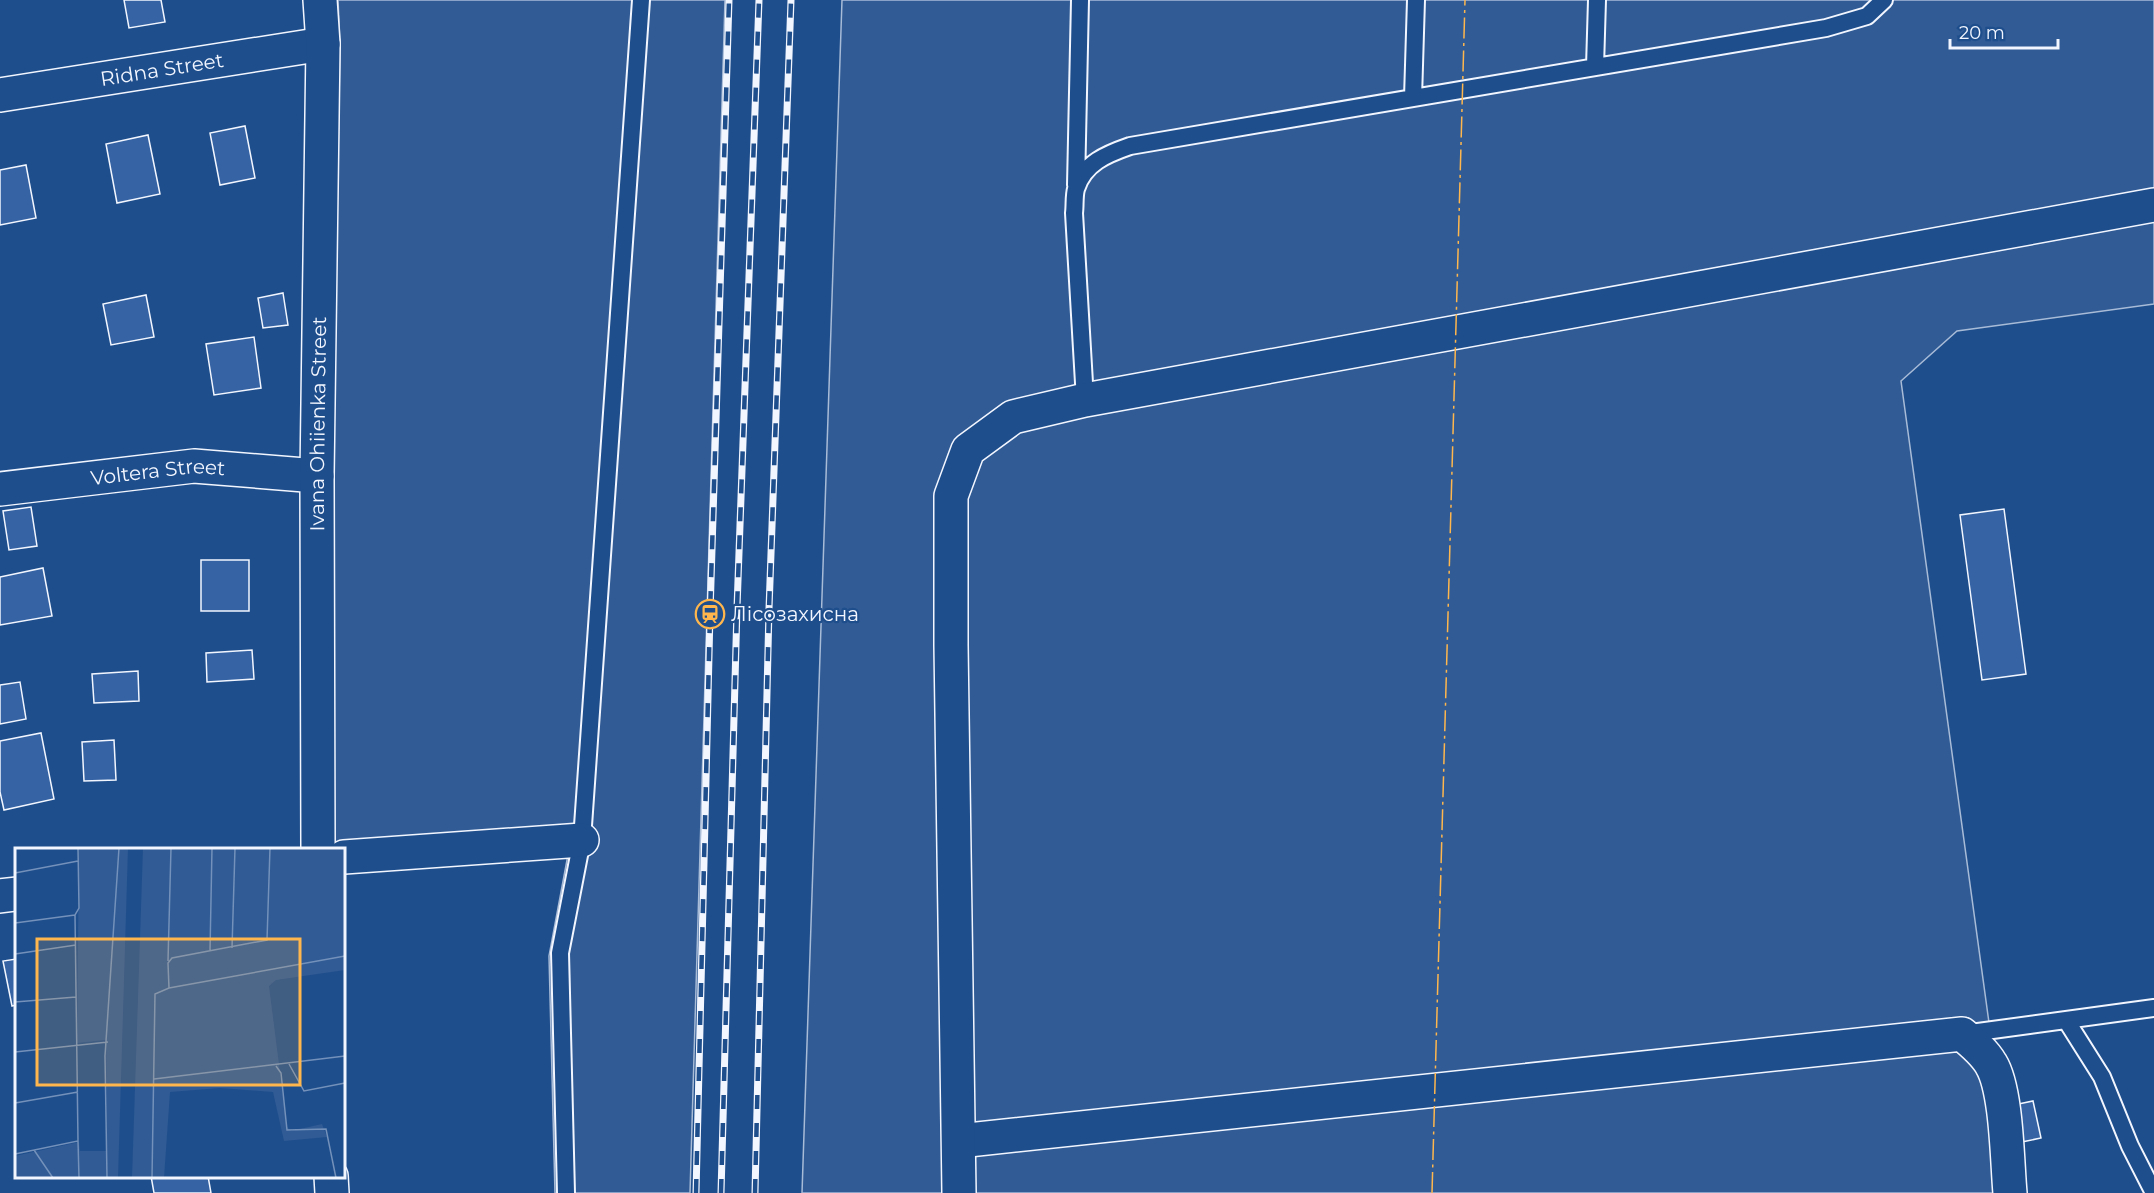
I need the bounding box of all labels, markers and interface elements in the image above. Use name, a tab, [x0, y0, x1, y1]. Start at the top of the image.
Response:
scale bar	[1950, 12, 2058, 50]
text: 20 m	[1959, 22, 2005, 44]
street label: Ridna Street	[99, 48, 225, 91]
street label: Ivana Ohiienka Street	[305, 316, 331, 532]
street label: Voltera Street	[89, 454, 226, 490]
station icon: Лісозахисна	[694, 598, 726, 630]
place label: Лісозахисна	[731, 602, 859, 626]
inset map	[15, 848, 345, 1178]

